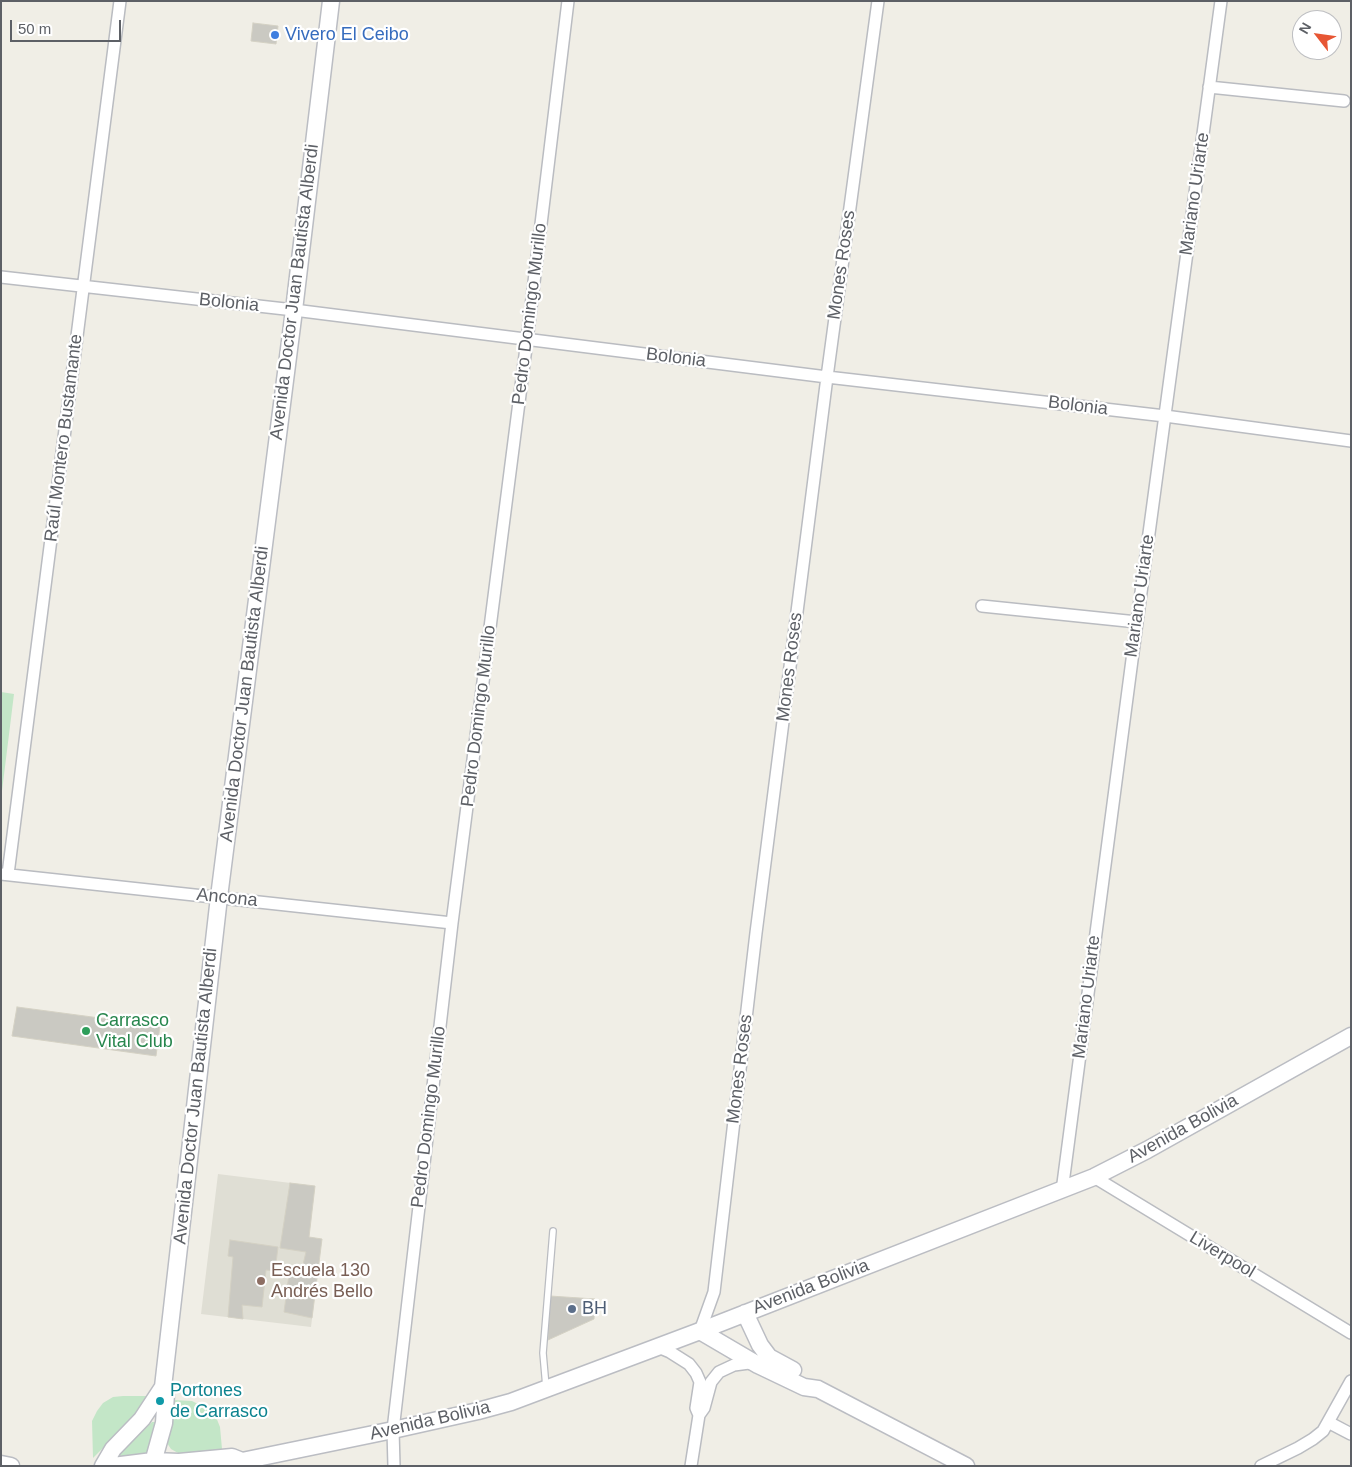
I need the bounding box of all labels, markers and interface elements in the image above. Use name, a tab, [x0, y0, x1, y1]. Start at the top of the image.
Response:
scale bar	[12, 10, 124, 42]
north arrow	[1292, 10, 1342, 60]
text: 50 m	[18, 20, 51, 37]
text: N	[1295, 20, 1314, 36]
place label: Vivero El Ceibo	[285, 24, 409, 46]
marker: Vivero El Ceibo	[269, 29, 281, 41]
street label: Mariano Uriarte	[1176, 131, 1214, 257]
street label: Avenida Doctor Juan Bautista Alberdi	[266, 143, 324, 441]
street label: Mones Roses	[824, 209, 860, 321]
street label: Pedro Domingo Murillo	[508, 222, 552, 406]
street label: Bolonia	[198, 289, 260, 317]
street label: Raúl Montero Bustamante	[41, 333, 87, 543]
street label: Bolonia	[645, 344, 707, 372]
street label: Bolonia	[1047, 392, 1109, 420]
street label: Mariano Uriarte	[1121, 533, 1159, 659]
street label: Avenida Doctor Juan Bautista Alberdi	[216, 545, 274, 843]
street label: Mones Roses	[773, 611, 807, 723]
street label: Pedro Domingo Murillo	[457, 624, 501, 808]
street label: Ancona	[196, 884, 258, 912]
street label: Mariano Uriarte	[1069, 934, 1105, 1060]
street label: Avenida Doctor Juan Bautista Alberdi	[170, 947, 222, 1245]
place label: Carrasco Vital Club	[96, 1010, 173, 1052]
street label: Mones Roses	[723, 1013, 757, 1125]
marker: Carrasco Vital Club	[80, 1025, 92, 1037]
street label: Pedro Domingo Murillo	[407, 1025, 451, 1209]
street label: Avenida Bolivia	[1124, 1090, 1242, 1168]
street label: Liverpool	[1185, 1227, 1259, 1283]
street label: Avenida Bolivia	[750, 1255, 872, 1319]
place label: Escuela 130 Andrés Bello	[271, 1260, 373, 1302]
marker: Escuela 130 Andrés Bello	[255, 1275, 267, 1287]
place label: BH	[582, 1298, 607, 1320]
marker: BH	[566, 1303, 578, 1315]
place label: Portones de Carrasco	[170, 1380, 268, 1422]
marker: Portones de Carrasco	[154, 1395, 166, 1407]
street label: Avenida Bolivia	[368, 1397, 492, 1445]

